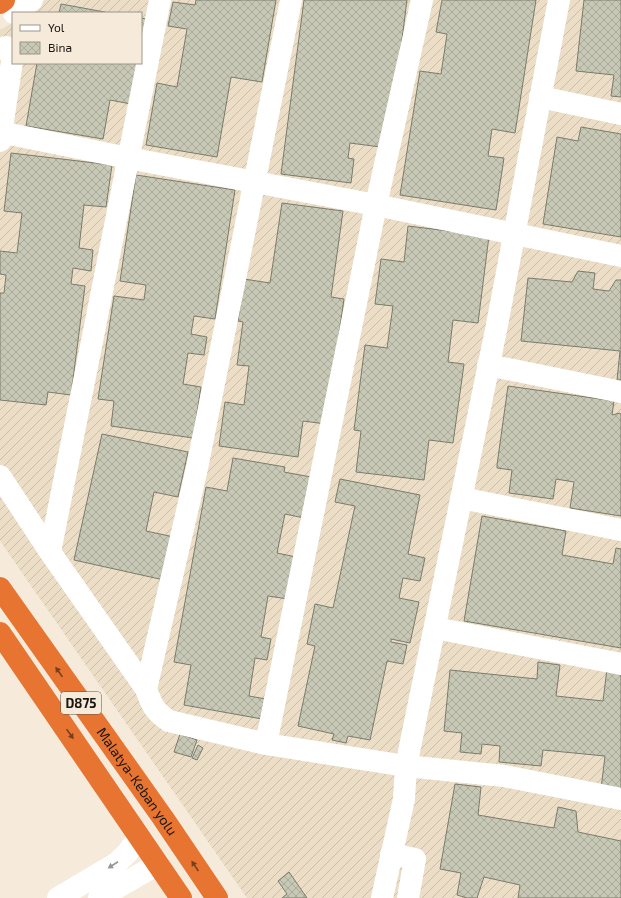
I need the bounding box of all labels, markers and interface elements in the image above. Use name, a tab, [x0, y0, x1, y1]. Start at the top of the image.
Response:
legend	[12, 12, 142, 64]
text: Yol	[48, 20, 65, 34]
text: Bina	[48, 40, 72, 54]
one-way arrow	[56, 667, 64, 677]
road number: D875	[61, 692, 101, 714]
street label: Malatya-Keban yolu	[93, 724, 181, 838]
one-way arrow	[66, 729, 74, 740]
one-way arrow	[108, 861, 118, 869]
one-way arrow	[191, 861, 199, 871]

